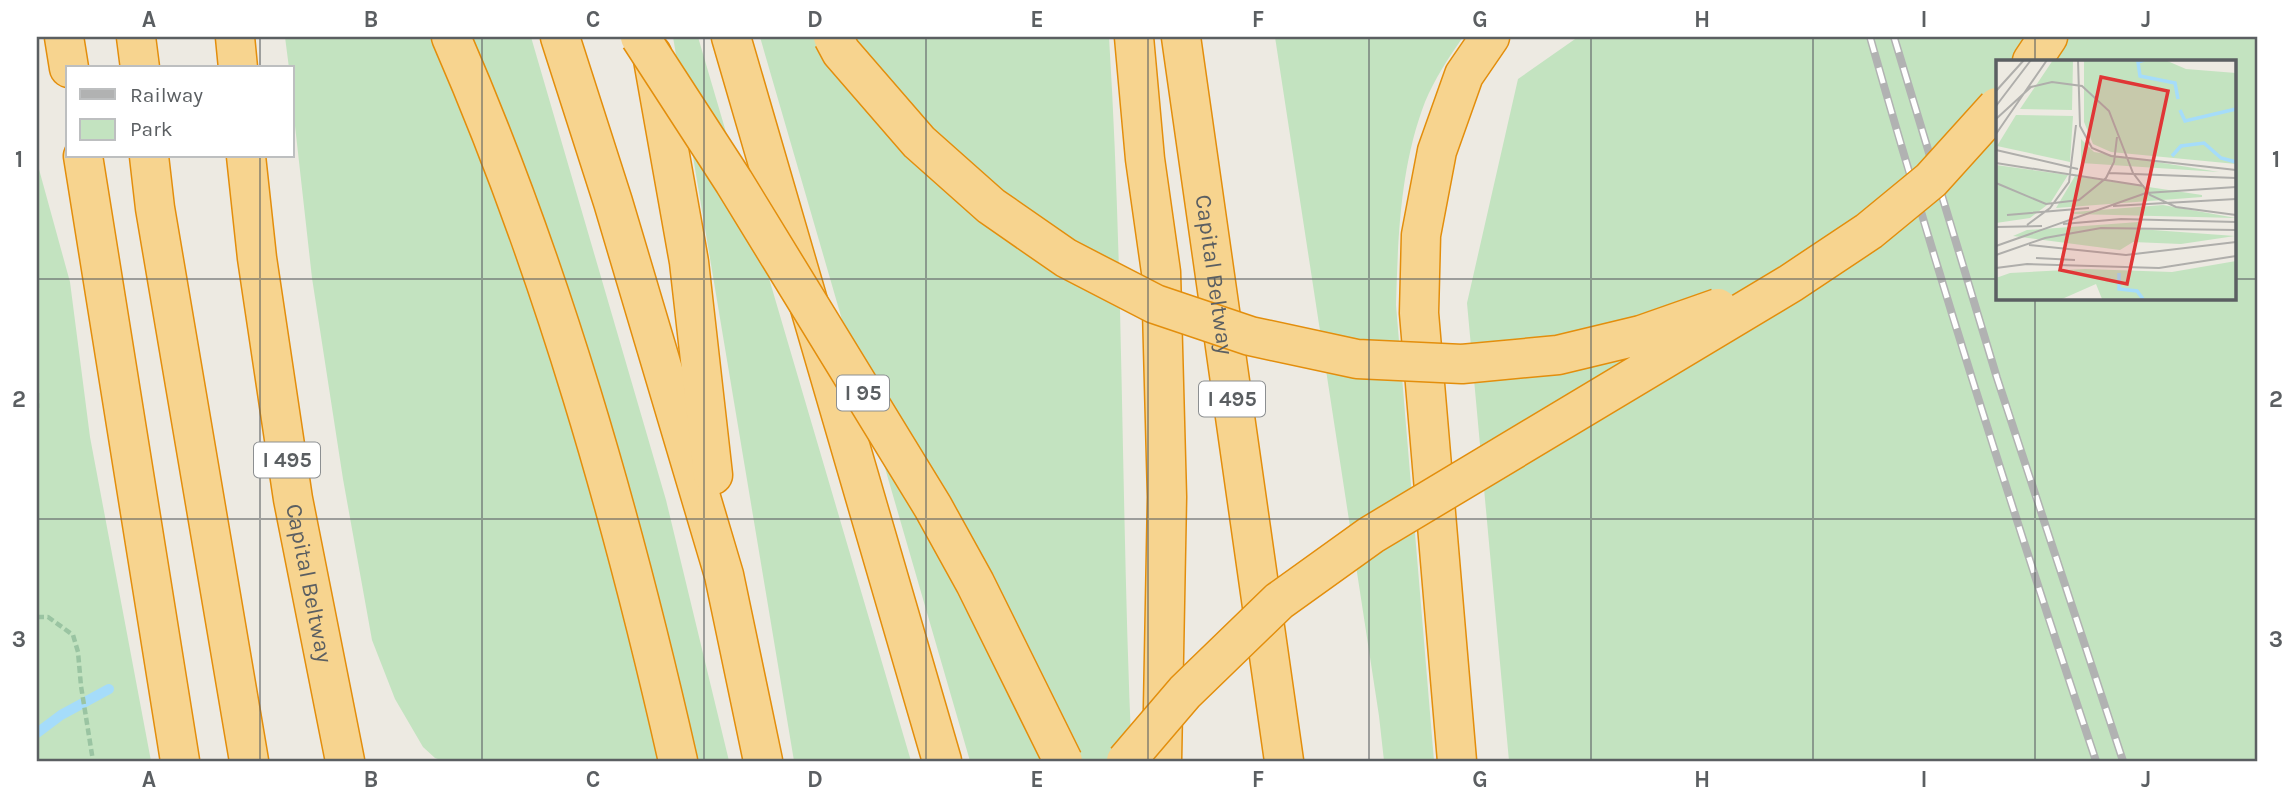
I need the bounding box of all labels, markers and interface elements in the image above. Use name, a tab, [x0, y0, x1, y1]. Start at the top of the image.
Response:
text: A	[142, 6, 156, 33]
text: B	[364, 6, 378, 33]
text: C	[586, 6, 600, 33]
text: D	[807, 6, 823, 33]
text: E	[1030, 6, 1044, 33]
text: F	[1252, 6, 1264, 33]
text: G	[1472, 6, 1488, 33]
text: H	[1694, 6, 1710, 33]
text: I	[1920, 6, 1928, 33]
text: J	[2141, 6, 2151, 33]
inset map	[1996, 60, 2236, 299]
legend	[66, 66, 294, 158]
text: Railway	[130, 83, 203, 107]
text: Park	[130, 117, 173, 141]
text: 1	[15, 146, 23, 173]
text: 1	[2272, 146, 2280, 173]
street label: Capital Beltway	[1190, 193, 1240, 357]
road number: I 95	[837, 376, 889, 410]
road number: I 495	[1199, 382, 1265, 416]
text: 2	[12, 386, 26, 413]
text: 2	[2269, 386, 2283, 413]
road number: I 495	[254, 442, 320, 477]
street label: Capital Beltway	[281, 501, 339, 665]
text: 3	[12, 626, 26, 653]
text: 3	[2269, 626, 2283, 653]
text: A	[142, 766, 156, 793]
text: B	[364, 766, 378, 793]
text: C	[586, 766, 600, 793]
text: D	[807, 766, 823, 793]
text: E	[1030, 766, 1044, 793]
text: F	[1252, 766, 1264, 793]
text: G	[1472, 766, 1488, 793]
text: H	[1694, 766, 1710, 793]
text: I	[1920, 766, 1928, 793]
text: J	[2141, 766, 2151, 793]

